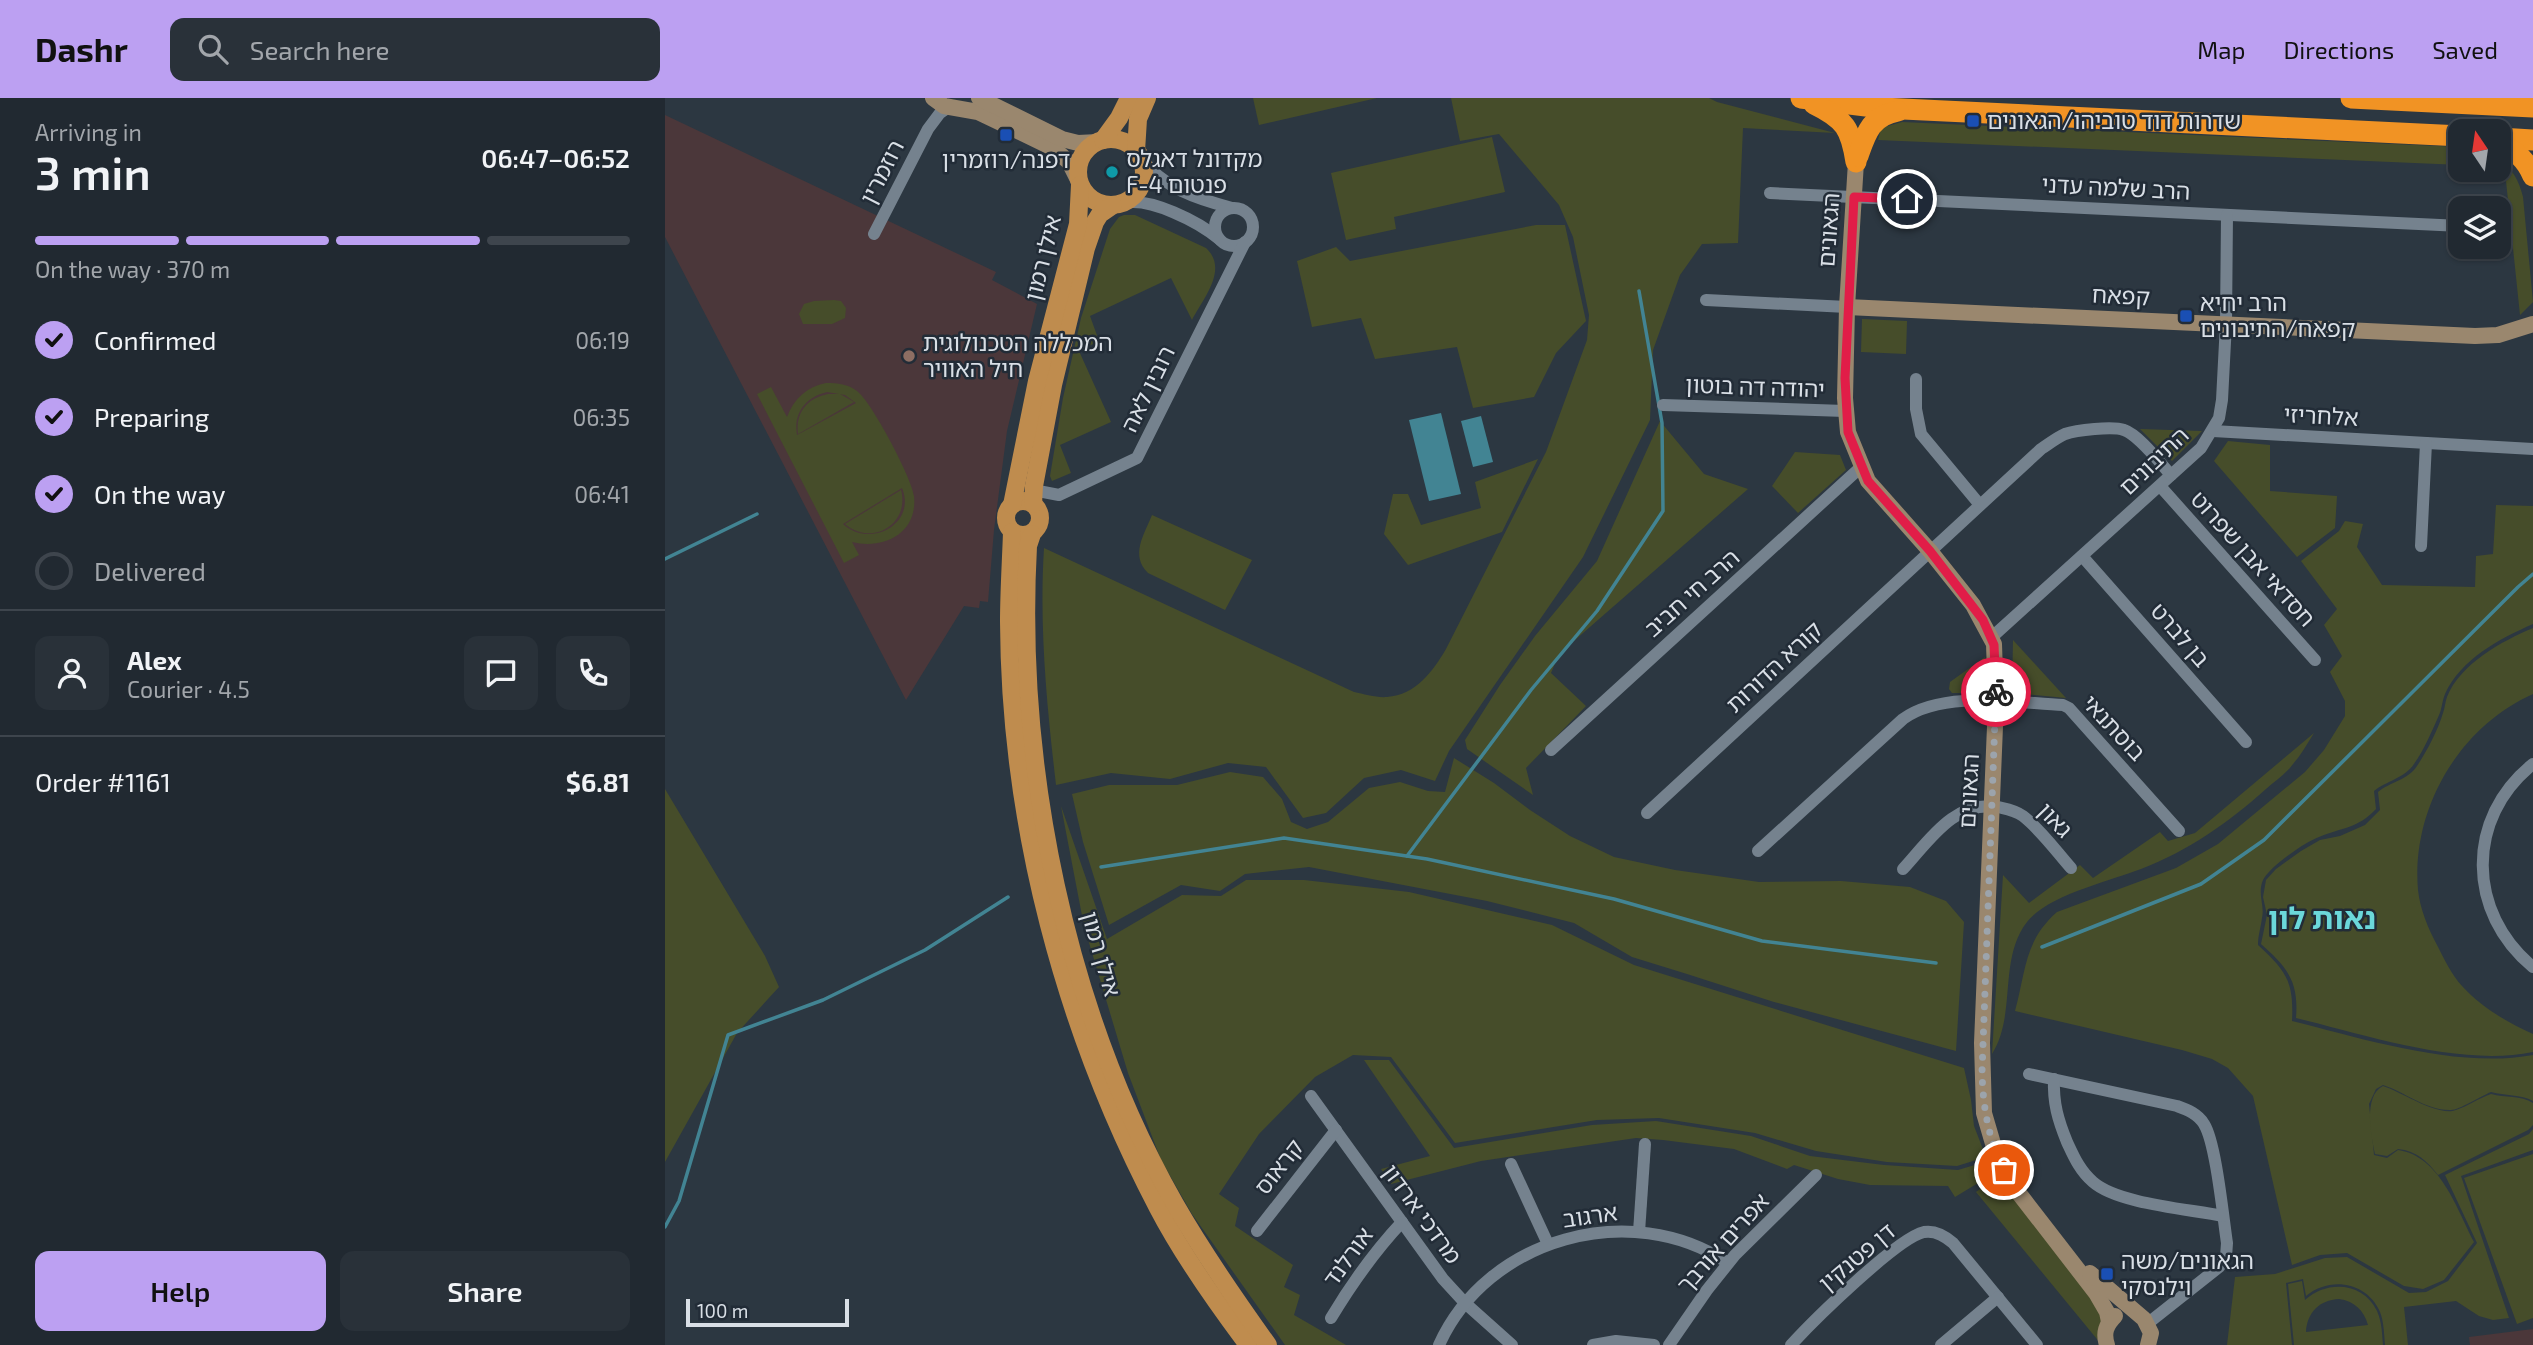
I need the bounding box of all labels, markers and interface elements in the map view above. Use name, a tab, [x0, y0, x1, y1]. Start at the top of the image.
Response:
search box	[170, 18, 660, 81]
text: Dashr	[35, 29, 128, 69]
icon: search	[194, 30, 232, 68]
text: Search here	[250, 34, 389, 65]
text: Map	[2197, 35, 2245, 64]
text: Directions	[2283, 35, 2394, 64]
text: Saved	[2432, 35, 2498, 64]
place label: שדרות דוד טוביהו/הגאונים	[1987, 106, 2241, 134]
marker: שדרות דוד טוביהו/הגאונים	[1965, 113, 1981, 129]
text: Arriving in	[35, 118, 142, 146]
north arrow	[2448, 119, 2511, 182]
map controls	[2448, 119, 2511, 259]
marker: דפנה/רוזמרין	[998, 127, 1014, 143]
street label: רוזמרין	[853, 135, 909, 208]
text: 06:47–06:52	[481, 142, 630, 173]
text: 3 min	[35, 144, 151, 199]
place label: מקדונל דאגלס F-4 פנטום	[1126, 144, 1262, 198]
place label: דפנה/רוזמרין	[942, 145, 1070, 173]
marker: מקדונל דאגלס F-4 פנטום	[1104, 164, 1120, 180]
pin	[1877, 169, 1937, 229]
street label: הרב שלמה עדני	[2041, 169, 2191, 205]
icon: home	[1888, 180, 1926, 218]
street label: הגאונים	[1811, 192, 1845, 268]
button: layers	[2448, 196, 2511, 259]
street label: אילן רמון	[1018, 212, 1066, 303]
text: On the way · 370 m	[35, 255, 230, 283]
street label: קפאח	[2091, 280, 2151, 311]
place label: הרב יחיא קפאח/התיבונים	[2200, 288, 2355, 342]
marker: הרב יחיא קפאח/התיבונים	[2178, 308, 2194, 324]
icon: check	[35, 321, 73, 359]
text: Confirmed	[94, 324, 217, 355]
text: 06:19	[575, 326, 630, 354]
place label: המכללה הטכנולוגית חיל האוויר	[923, 328, 1113, 382]
street label: רובין לאה	[1114, 341, 1180, 436]
marker: המכללה הטכנולוגית חיל האוויר	[901, 348, 917, 364]
street label: יהודה דה בוטון	[1685, 370, 1825, 402]
icon: check	[35, 398, 73, 436]
street label: אלחריזי	[2283, 399, 2359, 431]
text: Preparing	[94, 401, 209, 432]
text: 06:35	[572, 403, 630, 431]
street label: התיבונים	[2113, 421, 2194, 500]
icon: check	[35, 475, 73, 513]
text: On the way	[94, 478, 225, 509]
text: 06:41	[574, 480, 630, 508]
street label: חסדאי אבן שפרוט	[2186, 485, 2322, 632]
street label: הרב חי חביב	[1638, 542, 1744, 642]
text: Delivered	[94, 555, 206, 586]
street label: בן לברט	[2145, 597, 2216, 672]
street label: קורא הדורות	[1720, 615, 1827, 718]
button: person	[35, 636, 109, 710]
button: chat	[464, 636, 538, 710]
button: phone	[556, 636, 630, 710]
text: Alex	[127, 644, 182, 675]
courier	[1961, 657, 2031, 727]
icon: bike	[1977, 673, 2015, 711]
text: Courier · 4.5	[127, 675, 250, 703]
street label: בוסתנאי	[2077, 689, 2152, 766]
street label: הגאונים	[1952, 753, 1984, 829]
text: Order #1161	[35, 766, 171, 797]
text: $6.81	[566, 766, 630, 797]
street label: גאון	[2033, 796, 2079, 843]
district label: נאות לון	[2268, 899, 2376, 935]
street label: אילן רמון	[1077, 908, 1127, 999]
street label: קראוס	[1248, 1133, 1308, 1200]
pin	[1974, 1140, 2034, 1200]
icon: bag	[1985, 1151, 2023, 1189]
street label: מרדכי ארדון	[1377, 1158, 1468, 1269]
street label: אפרים אורבך	[1670, 1187, 1774, 1298]
street label: ארגוב	[1561, 1197, 1619, 1233]
street label: דן פטנקין	[1812, 1216, 1900, 1296]
street label: אורלנד	[1316, 1221, 1378, 1292]
place label: הגאונים/משה וילנסקי	[2121, 1246, 2254, 1300]
button: Help	[35, 1251, 326, 1331]
button: Share	[340, 1251, 630, 1331]
marker: הגאונים/משה וילנסקי	[2099, 1266, 2115, 1282]
scale bar	[686, 1296, 849, 1328]
text: 100 m	[697, 1299, 748, 1322]

